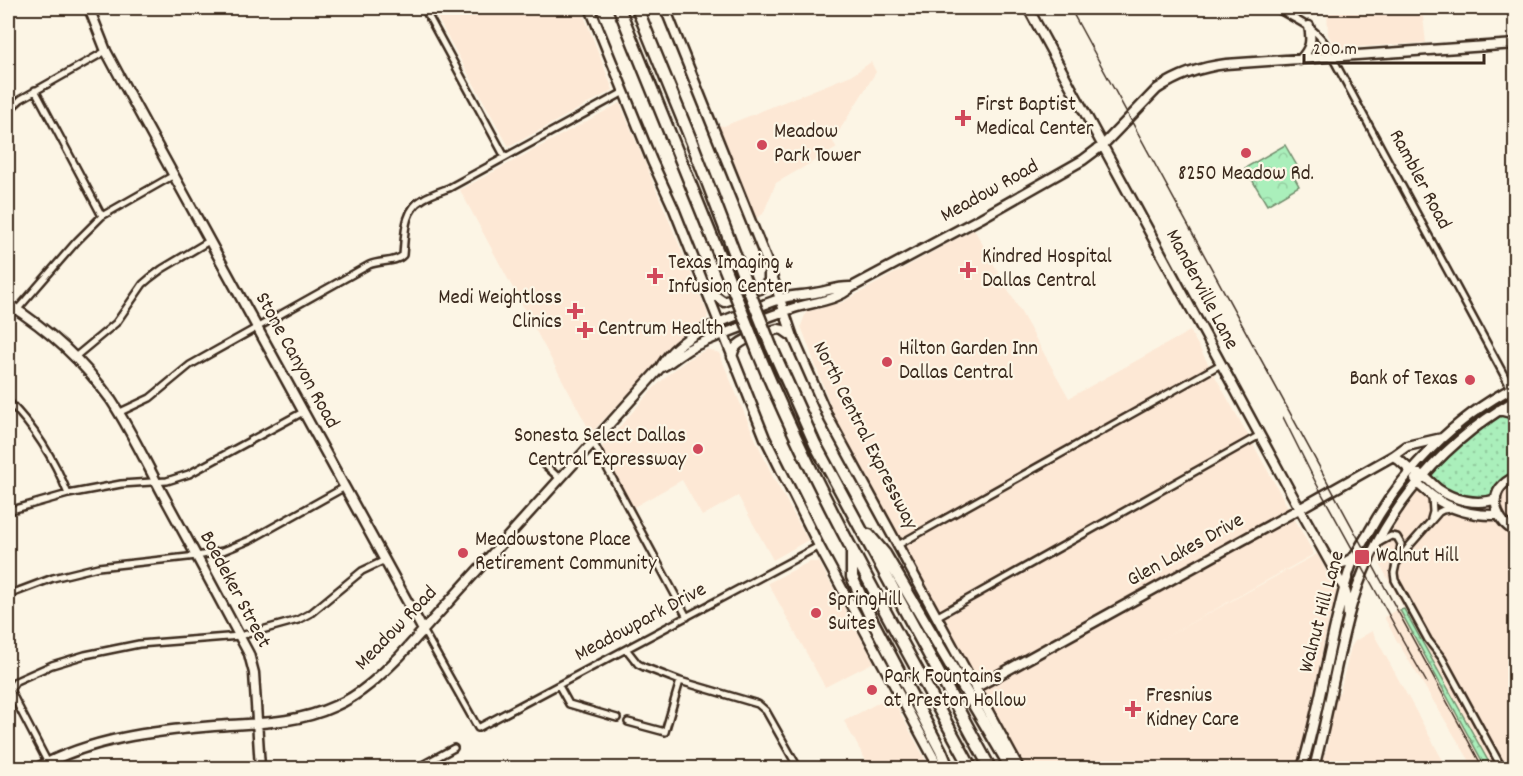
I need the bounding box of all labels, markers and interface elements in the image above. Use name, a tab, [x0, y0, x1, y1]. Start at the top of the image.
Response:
scale bar	[1304, 27, 1484, 65]
text: 200 m	[1313, 38, 1357, 63]
place label: First Baptist Medical Center	[976, 91, 1094, 145]
marker: First Baptist Medical Center	[954, 109, 972, 127]
place label: Meadow Park Tower	[774, 118, 861, 172]
street label: Rambler Road	[1380, 125, 1458, 235]
marker: Meadow Park Tower	[755, 138, 769, 152]
marker: 8250 Meadow Rd.	[1239, 146, 1253, 160]
street label: Meadow Road	[935, 153, 1045, 231]
place label: 8250 Meadow Rd.	[1178, 160, 1314, 190]
street label: Manderville Lane	[1157, 224, 1245, 356]
place label: Kindred Hospital Dallas Central	[982, 243, 1112, 297]
place label: Texas Imaging & Infusion Center	[668, 249, 794, 303]
marker: Kindred Hospital Dallas Central	[959, 261, 977, 279]
marker: Texas Imaging & Infusion Center	[646, 267, 664, 285]
place label: Medi Weightloss Clinics	[438, 284, 562, 338]
street label: Stone Canyon Road	[246, 287, 346, 435]
marker: Medi Weightloss Clinics	[566, 302, 584, 320]
place label: Centrum Health	[598, 315, 723, 345]
marker: Centrum Health	[576, 321, 594, 339]
place label: Hilton Garden Inn Dallas Central	[899, 335, 1038, 389]
street label: North Central Expressway	[803, 337, 925, 536]
marker: Hilton Garden Inn Dallas Central	[880, 355, 894, 369]
place label: Bank of Texas	[1349, 365, 1458, 395]
marker: Bank of Texas	[1463, 373, 1477, 387]
place label: Sonesta Select Dallas Central Expressway	[514, 422, 686, 476]
marker: Sonesta Select Dallas Central Expressway	[691, 442, 705, 456]
street label: Glen Lakes Drive	[1122, 506, 1250, 596]
street label: Boedeker Street	[190, 526, 278, 654]
place label: Meadowstone Place Retirement Community	[475, 526, 657, 580]
place label: Walnut Hill	[1376, 542, 1459, 572]
marker: Meadowstone Place Retirement Community	[456, 546, 470, 560]
street label: Walnut Hill Lane	[1292, 548, 1354, 676]
marker: Walnut Hill	[1353, 548, 1371, 566]
street label: Meadowpark Drive	[570, 576, 712, 670]
street label: Meadow Road	[349, 580, 445, 678]
place label: SpringHill Suites	[828, 586, 902, 640]
marker: SpringHill Suites	[809, 606, 823, 620]
place label: Park Fountains at Preston Hollow	[884, 663, 1026, 717]
place label: Fresnius Kidney Care	[1146, 682, 1239, 736]
marker: Park Fountains at Preston Hollow	[865, 683, 879, 697]
marker: Fresnius Kidney Care	[1124, 700, 1142, 718]

